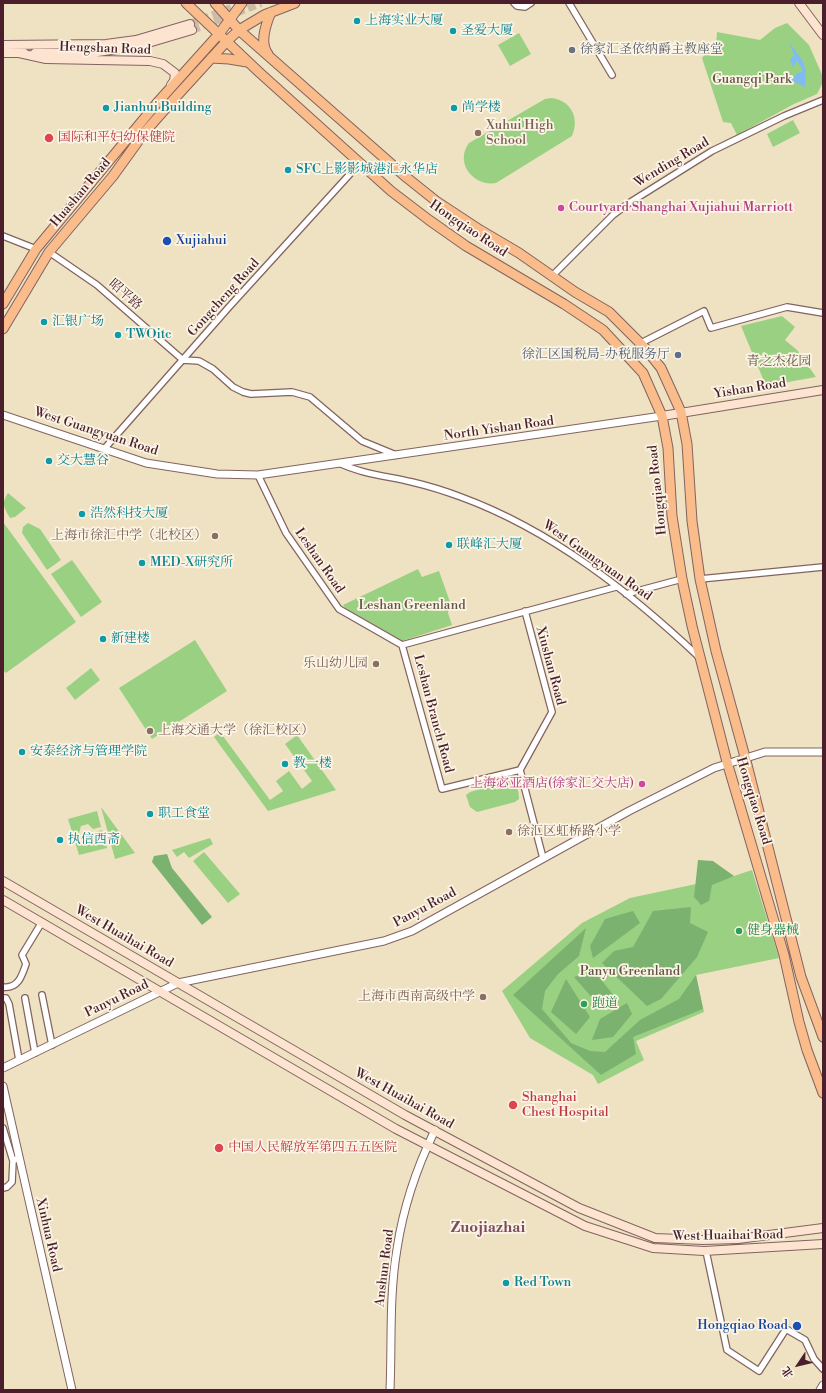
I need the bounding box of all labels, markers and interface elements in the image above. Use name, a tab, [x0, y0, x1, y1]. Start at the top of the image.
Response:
place label: 上海实业大厦	[365, 13, 443, 29]
marker: 上海实业大厦	[352, 16, 362, 26]
place label: 圣爱大厦	[461, 23, 513, 39]
marker: 圣爱大厦	[448, 26, 458, 36]
street label: Hengshan Road	[59, 40, 151, 58]
place label: 徐家汇圣依纳爵主教座堂	[580, 42, 723, 58]
marker: 徐家汇圣依纳爵主教座堂	[567, 45, 577, 55]
park label: Guangqi Park	[712, 72, 792, 88]
place label: Jianhui Building	[114, 100, 212, 116]
place label: 尚学楼	[462, 100, 501, 116]
marker: Jianhui Building	[101, 103, 111, 113]
marker: 尚学楼	[449, 103, 459, 113]
place label: Xuhui High School	[486, 118, 553, 149]
marker: Xuhui High School	[473, 128, 483, 138]
place label: 国际和平妇幼保健院	[58, 130, 175, 146]
marker: 国际和平妇幼保健院	[43, 132, 55, 144]
street label: Wending Road	[632, 135, 712, 191]
street label: Huashan Road	[48, 155, 114, 231]
place label: SFC上影影城港汇永华店	[296, 162, 438, 178]
marker: SFC上影影城港汇永华店	[283, 165, 293, 175]
street label: Hongqiao Road	[426, 197, 510, 261]
place label: Courtyard Shanghai Xujiahui Marriott	[569, 200, 793, 216]
marker: Courtyard Shanghai Xujiahui Marriott	[556, 203, 566, 213]
place label: Xujiahui	[176, 233, 227, 249]
marker: Xujiahui	[161, 235, 173, 247]
street label: Gongcheng Road	[185, 256, 263, 340]
street label: 昭平路	[105, 276, 145, 314]
place label: 汇银广场	[52, 314, 104, 330]
marker: 汇银广场	[39, 317, 49, 327]
place label: TWOitc	[126, 327, 172, 343]
marker: TWOitc	[113, 330, 123, 340]
place label: 徐汇区国税局-办税服务厅	[522, 347, 670, 363]
marker: 徐汇区国税局-办税服务厅	[673, 350, 683, 360]
park label: 青之杰花园	[747, 354, 811, 370]
street label: Yishan Road	[713, 376, 787, 402]
street label: West Guangyuan Road	[32, 405, 160, 459]
street label: North Yishan Road	[443, 414, 555, 444]
street label: Hongqiao Road	[646, 444, 670, 536]
place label: 交大慧谷	[57, 453, 109, 469]
marker: 交大慧谷	[44, 456, 54, 466]
place label: 浩然科技大厦	[90, 506, 168, 522]
marker: 浩然科技大厦	[77, 509, 87, 519]
street label: West Guangyuan Road	[539, 517, 655, 605]
street label: Leshan Road	[291, 525, 347, 597]
place label: 上海市徐汇中学（北校区）	[51, 528, 207, 544]
marker: 上海市徐汇中学（北校区）	[210, 531, 220, 541]
place label: 联峰汇大厦	[457, 537, 522, 553]
marker: 联峰汇大厦	[444, 540, 454, 550]
place label: MED-X研究所	[150, 555, 233, 571]
marker: MED-X研究所	[137, 558, 147, 568]
park label: Leshan Greenland	[358, 598, 466, 614]
street label: Xiushan Road	[532, 625, 568, 707]
place label: 新建楼	[111, 631, 150, 647]
marker: 新建楼	[98, 634, 108, 644]
street label: Leshan Branch Road	[410, 653, 456, 775]
place label: 乐山幼儿园	[303, 656, 368, 672]
marker: 乐山幼儿园	[371, 659, 381, 669]
place label: 上海交通大学（徐汇校区）	[158, 723, 314, 739]
marker: 上海交通大学（徐汇校区）	[145, 726, 155, 736]
place label: 安泰经济与管理学院	[30, 744, 147, 760]
marker: 安泰经济与管理学院	[17, 747, 27, 757]
street label: Hongqiao Road	[732, 755, 774, 847]
place label: 教一楼	[293, 756, 332, 772]
marker: 教一楼	[280, 759, 290, 769]
place label: 上海宓亚酒店(徐家汇交大店)	[470, 776, 634, 792]
marker: 上海宓亚酒店(徐家汇交大店)	[637, 779, 647, 789]
place label: 职工食堂	[158, 806, 210, 822]
marker: 职工食堂	[145, 809, 155, 819]
place label: 徐汇区虹桥路小学	[517, 824, 621, 840]
marker: 徐汇区虹桥路小学	[504, 827, 514, 837]
place label: 执信西斋	[68, 832, 120, 848]
marker: 执信西斋	[55, 835, 65, 845]
street label: Panyu Road	[391, 885, 459, 931]
street label: West Huaihai Road	[72, 903, 176, 971]
place label: 健身器械	[747, 923, 799, 939]
marker: 健身器械	[734, 926, 744, 936]
park label: Panyu Greenland	[580, 964, 680, 980]
street label: Panyu Road	[83, 977, 151, 1021]
place label: 上海市西南高级中学	[358, 989, 475, 1005]
marker: 上海市西南高级中学	[478, 992, 488, 1002]
place label: 跑道	[592, 996, 618, 1012]
marker: 跑道	[579, 999, 589, 1009]
street label: West Huaihai Road	[352, 1065, 456, 1133]
place label: Shanghai Chest Hospital	[522, 1090, 609, 1121]
marker: Shanghai Chest Hospital	[507, 1099, 519, 1111]
place label: 中国人民解放军第四五五医院	[228, 1140, 397, 1156]
marker: 中国人民解放军第四五五医院	[213, 1142, 225, 1154]
street label: Xinhua Road	[32, 1197, 64, 1273]
district label: Zuojiazhai	[451, 1219, 525, 1237]
street label: West Huaihai Road	[673, 1227, 783, 1245]
street label: Anshun Road	[372, 1228, 398, 1308]
place label: Red Town	[514, 1275, 571, 1291]
marker: Red Town	[501, 1278, 511, 1288]
place label: Hongqiao Road	[697, 1318, 788, 1334]
marker: Hongqiao Road	[791, 1320, 803, 1332]
north arrow	[778, 1345, 818, 1385]
text: 北	[779, 1363, 797, 1380]

